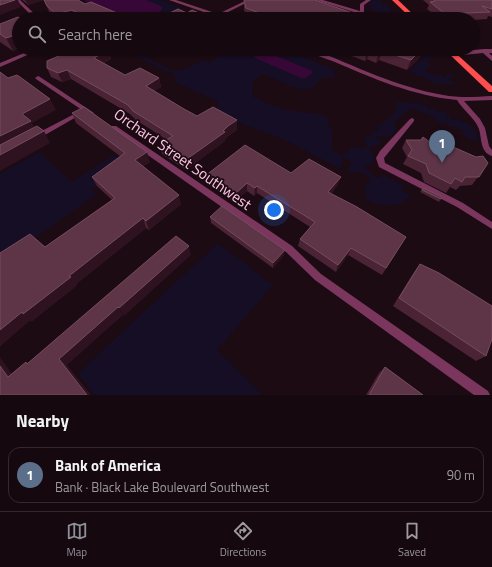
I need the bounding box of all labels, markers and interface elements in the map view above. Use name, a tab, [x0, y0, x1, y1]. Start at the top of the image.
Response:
search box	[12, 12, 480, 56]
icon: search	[26, 23, 48, 45]
text: Search here	[58, 23, 132, 46]
street label: Orchard Street Southwest	[109, 103, 257, 216]
pin: 1	[429, 130, 455, 163]
your location	[264, 200, 284, 220]
text: Nearby	[16, 408, 69, 434]
text: Bank of America	[55, 454, 161, 477]
text: 1	[26, 465, 34, 485]
text: 90 m	[447, 465, 475, 485]
text: Bank · Black Lake Boulevard Southwest	[55, 477, 269, 497]
tab: Map	[66, 520, 88, 560]
tab: Directions	[220, 520, 266, 560]
tab: Saved	[398, 520, 426, 560]

